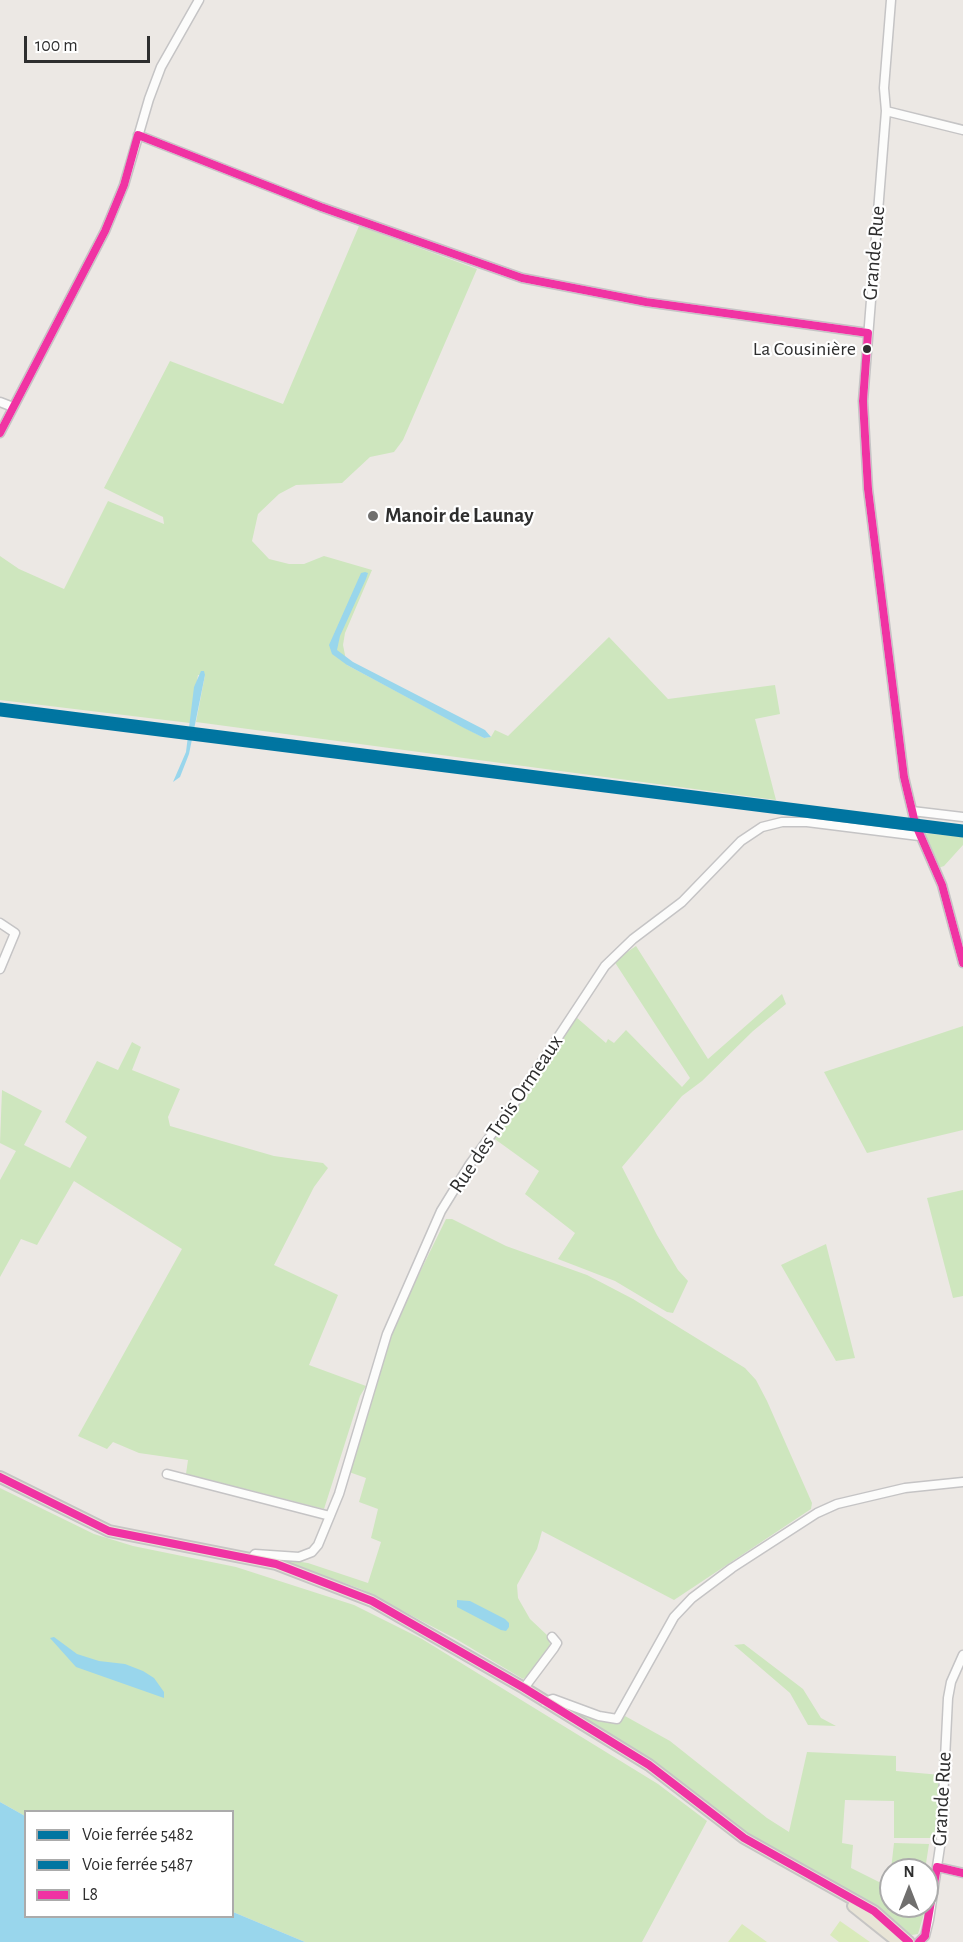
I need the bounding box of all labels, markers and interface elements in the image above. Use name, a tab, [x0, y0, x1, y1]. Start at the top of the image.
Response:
scale bar	[27, 24, 153, 62]
text: 100 m	[35, 37, 78, 55]
street label: Grande Rue	[857, 205, 891, 301]
place label: La Cousinière	[753, 337, 856, 361]
marker: La Cousinière	[861, 343, 873, 355]
place label: Manoir de Launay	[385, 503, 534, 529]
marker: Manoir de Launay	[366, 509, 380, 523]
street label: Rue des Trois Ormeaux	[444, 1030, 568, 1198]
street label: Grande Rue	[927, 1751, 957, 1847]
legend	[24, 1810, 234, 1918]
text: Voie ferrée 5482	[82, 1826, 193, 1844]
text: Voie ferrée 5487	[82, 1856, 193, 1874]
north arrow	[879, 1858, 939, 1918]
text: N	[903, 1864, 915, 1880]
text: L8	[82, 1886, 98, 1904]

